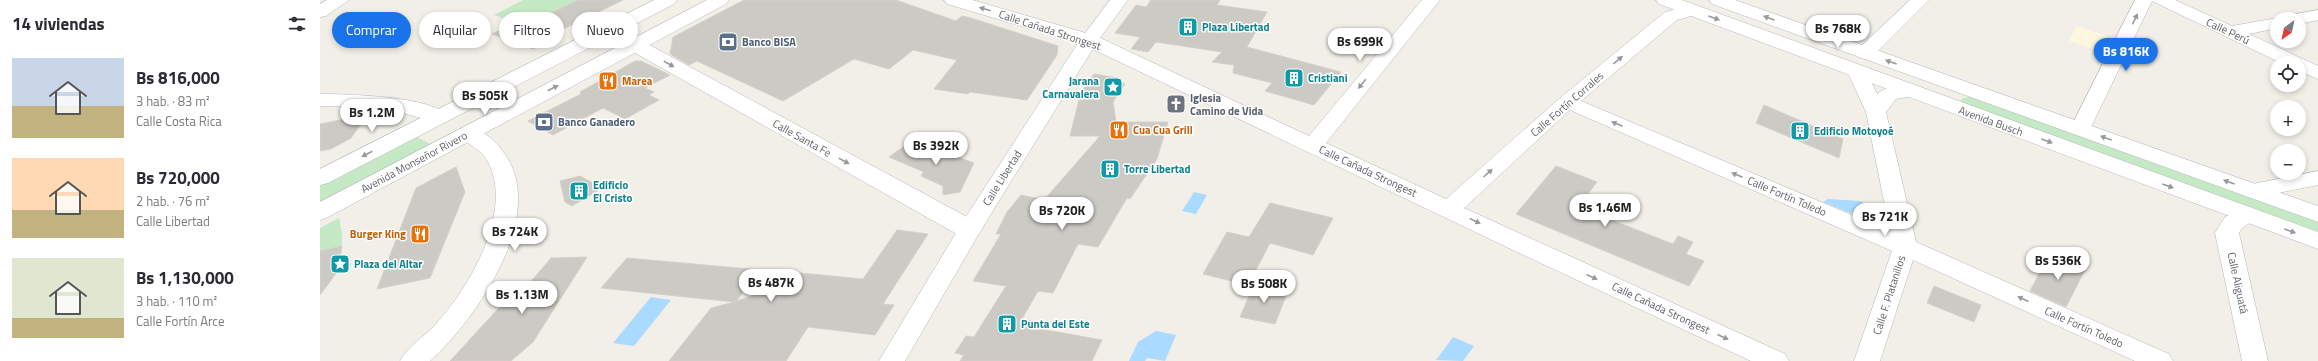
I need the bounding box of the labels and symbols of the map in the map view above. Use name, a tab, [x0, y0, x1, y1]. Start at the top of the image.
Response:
one-way arrow	[978, 6, 990, 12]
street label: Calle Cañada Strongest	[997, 6, 1103, 54]
north arrow	[2270, 12, 2306, 48]
one-way arrow	[2132, 13, 2138, 25]
street label: Calle Perú	[2204, 14, 2252, 48]
one-way arrow	[1762, 15, 1774, 21]
pin: Bs 768K	[1801, 15, 1875, 49]
building icon: Plaza Libertad	[1177, 16, 1199, 38]
one-way arrow	[1709, 16, 1721, 22]
place label: Plaza Libertad	[1202, 19, 1270, 35]
pin: Bs 699K	[1323, 28, 1397, 62]
bank icon: Banco BISA	[717, 31, 739, 53]
place label: Banco BISA	[742, 34, 796, 50]
pin: Bs 816K	[2089, 38, 2163, 72]
one-way arrow	[1612, 56, 1623, 65]
one-way arrow	[1885, 59, 1897, 65]
one-way arrow	[663, 60, 675, 67]
building icon: Cristiani	[1283, 67, 1305, 89]
street label: Calle Fortín Corrales	[1527, 68, 1607, 140]
restaurant icon: Marea	[597, 70, 619, 92]
place label: Cristiani	[1308, 70, 1348, 86]
place label: Marea	[622, 73, 653, 89]
place label: Jarana Carnavalera	[1042, 73, 1099, 102]
place icon: Jarana Carnavalera	[1102, 76, 1124, 98]
one-way arrow	[1358, 79, 1367, 90]
pin: Bs 505K	[448, 82, 522, 116]
one-way arrow	[547, 85, 558, 92]
place label: Iglesia Camino de Vida	[1190, 90, 1264, 119]
church icon: Iglesia Camino de Vida	[1165, 93, 1187, 115]
pin: Bs 1.2M	[335, 99, 409, 133]
street label: Avenida Busch	[1956, 102, 2026, 140]
bank icon: Banco Ganadero	[533, 111, 555, 133]
place label: Banco Ganadero	[558, 114, 635, 130]
street label: Calle Santa Fe	[770, 115, 835, 161]
restaurant icon: Cua Cua Grill	[1108, 119, 1130, 141]
one-way arrow	[1611, 120, 1623, 127]
building icon: Edificio Motoyoé	[1789, 120, 1811, 142]
place label: Cua Cua Grill	[1133, 122, 1193, 138]
place label: Edificio Motoyoé	[1814, 123, 1894, 139]
street label: Avenida Monseñor Rivero	[358, 127, 470, 197]
pin: Bs 392K	[899, 132, 973, 166]
one-way arrow	[2100, 135, 2112, 141]
one-way arrow	[2041, 138, 2053, 144]
street label: Calle Cañada Strongest	[1316, 141, 1420, 201]
street label: Calle Libertad	[979, 147, 1025, 209]
one-way arrow	[361, 151, 373, 157]
one-way arrow	[838, 158, 850, 164]
building icon: Torre Libertad	[1099, 158, 1121, 180]
place label: Torre Libertad	[1124, 161, 1190, 177]
one-way arrow	[1483, 169, 1493, 178]
one-way arrow	[1730, 171, 1742, 177]
street label: Calle Fortín Toledo	[1745, 172, 1829, 220]
place label: Edificio El Cristo	[593, 177, 633, 206]
one-way arrow	[2222, 179, 2234, 185]
building icon: Edificio El Cristo	[568, 180, 590, 202]
one-way arrow	[2163, 183, 2175, 189]
pin: Bs 1.46M	[1564, 194, 1646, 228]
pin: Bs 720K	[1025, 197, 1099, 231]
pin: Bs 721K	[1848, 203, 1922, 237]
pin: Bs 724K	[478, 218, 552, 252]
one-way arrow	[1469, 218, 1480, 224]
restaurant icon: Burger King	[409, 223, 431, 245]
place label: Burger King	[350, 226, 406, 242]
one-way arrow	[2285, 228, 2297, 234]
pin: Bs 536K	[2021, 247, 2095, 281]
street label: Calle Aliguatá	[2224, 251, 2252, 316]
place icon: Plaza del Altar	[329, 253, 351, 275]
street label: Calle F. Platanillos	[1869, 253, 1909, 337]
place label: Plaza del Altar	[354, 256, 422, 272]
pin: Bs 487K	[734, 269, 808, 303]
pin: Bs 508K	[1227, 270, 1301, 304]
one-way arrow	[1587, 274, 1598, 280]
street label: Calle Cañada Strongest	[1609, 278, 1713, 338]
pin: Bs 1.13M	[481, 281, 563, 315]
one-way arrow	[2017, 296, 2028, 302]
street label: Calle Fortín Toledo	[2042, 302, 2126, 352]
building icon: Punta del Este	[996, 313, 1018, 335]
place label: Punta del Este	[1021, 316, 1090, 332]
one-way arrow	[1718, 334, 1729, 340]

